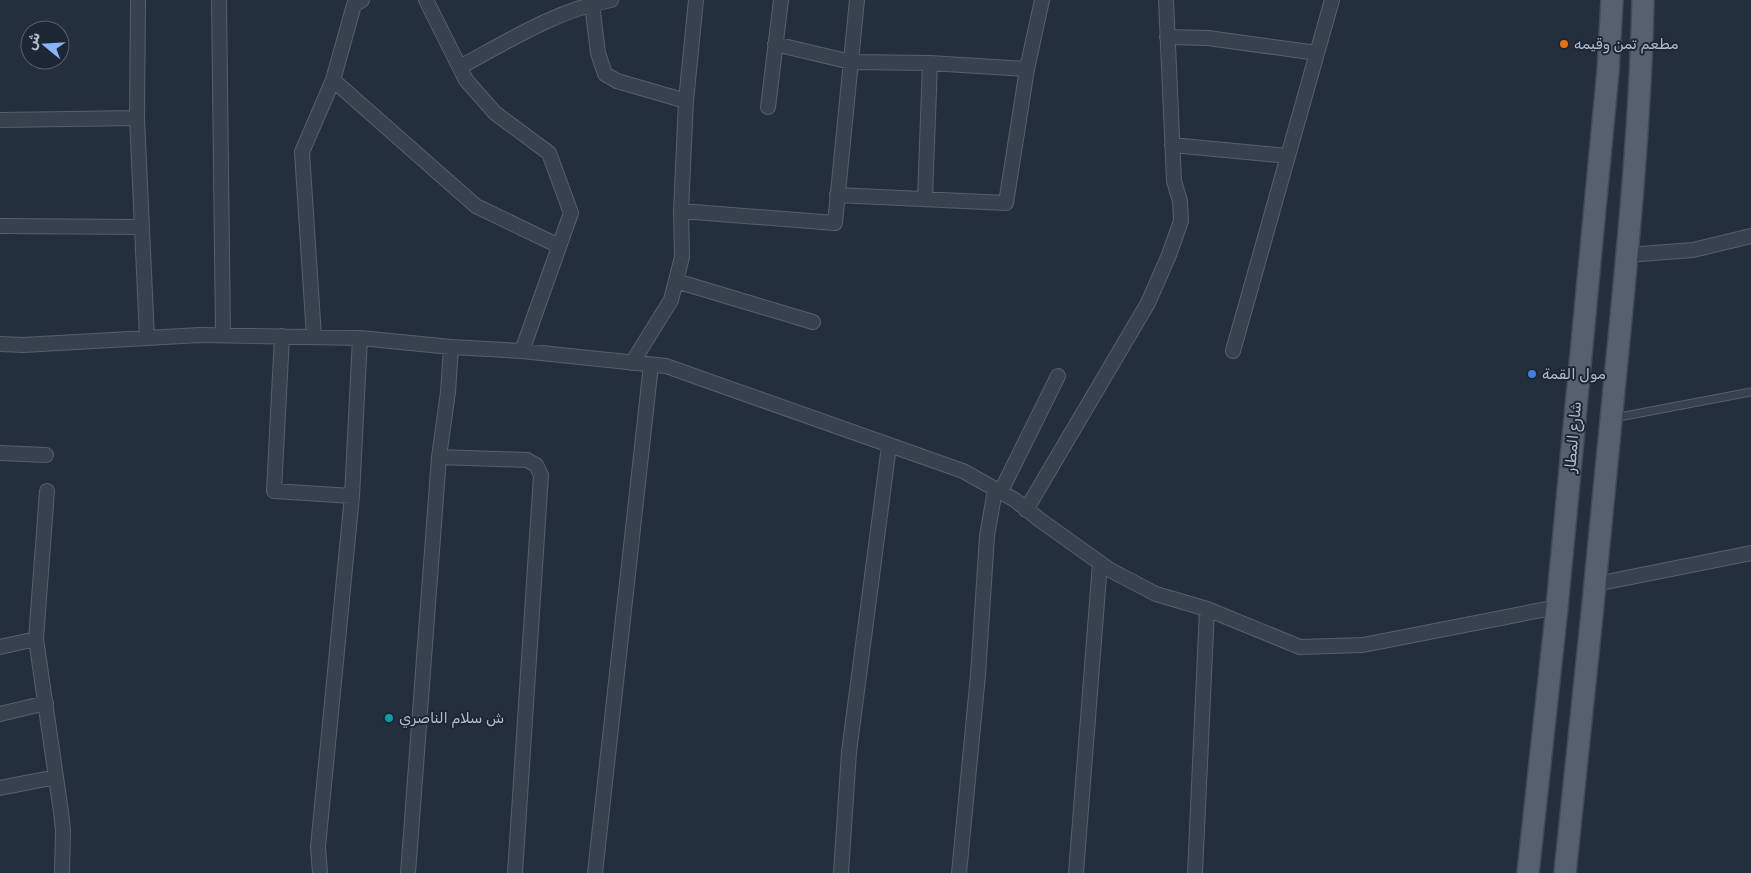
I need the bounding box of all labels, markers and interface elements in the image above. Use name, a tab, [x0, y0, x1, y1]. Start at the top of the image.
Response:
north arrow	[20, 20, 70, 70]
text: ش	[22, 30, 44, 52]
place label: مطعم تمن وقيمه	[1574, 35, 1679, 54]
marker: مطعم تمن وقيمه	[1558, 38, 1570, 50]
place label: مول القمة	[1542, 365, 1606, 383]
marker: مول القمة	[1526, 368, 1538, 380]
street label: شارع المطار	[1561, 401, 1587, 475]
place label: ش سلام الناصري	[399, 709, 504, 728]
marker: ش سلام الناصري	[383, 712, 395, 724]

